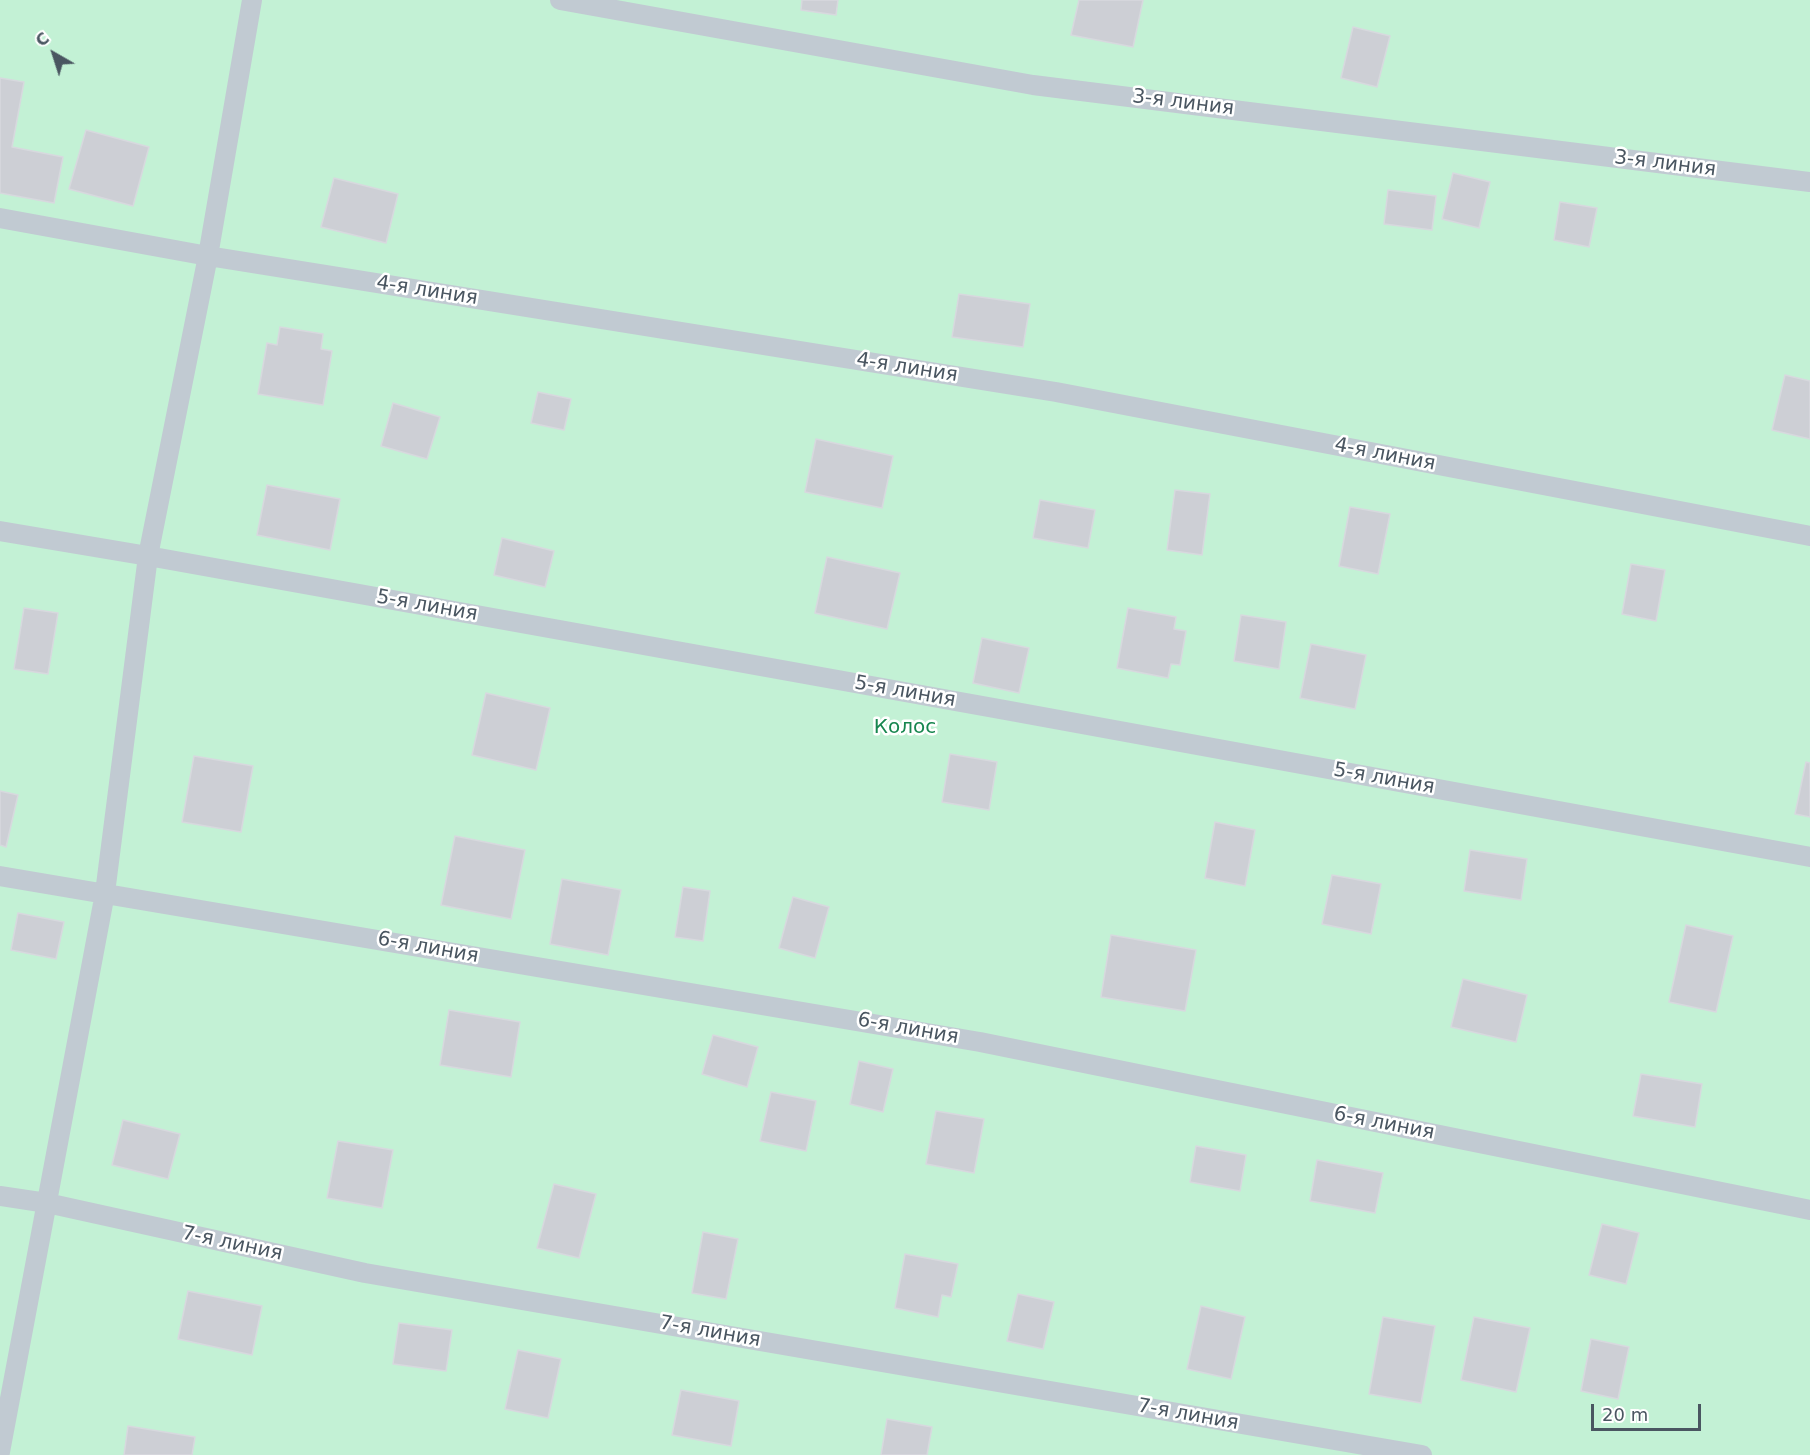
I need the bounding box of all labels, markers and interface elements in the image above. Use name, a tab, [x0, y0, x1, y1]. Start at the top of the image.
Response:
north arrow	[24, 24, 84, 84]
text: С	[32, 29, 53, 51]
street label: 3-я линия	[1131, 85, 1235, 121]
street label: 3-я линия	[1613, 146, 1717, 182]
street label: 4-я линия	[375, 271, 479, 311]
street label: 4-я линия	[855, 348, 959, 388]
street label: 4-я линия	[1333, 433, 1437, 477]
street label: 5-я линия	[375, 585, 479, 627]
street label: 5-я линия	[853, 671, 957, 713]
park label: Колос	[874, 716, 936, 740]
street label: 5-я линия	[1332, 758, 1436, 800]
street label: 6-я линия	[376, 927, 480, 969]
street label: 6-я линия	[856, 1008, 960, 1050]
street label: 6-я линия	[1332, 1102, 1436, 1146]
street label: 7-я линия	[180, 1222, 284, 1266]
street label: 7-я линия	[658, 1311, 762, 1353]
scale bar	[1594, 1392, 1704, 1430]
street label: 7-я линия	[1136, 1394, 1240, 1436]
text: 20 m	[1602, 1404, 1648, 1425]

